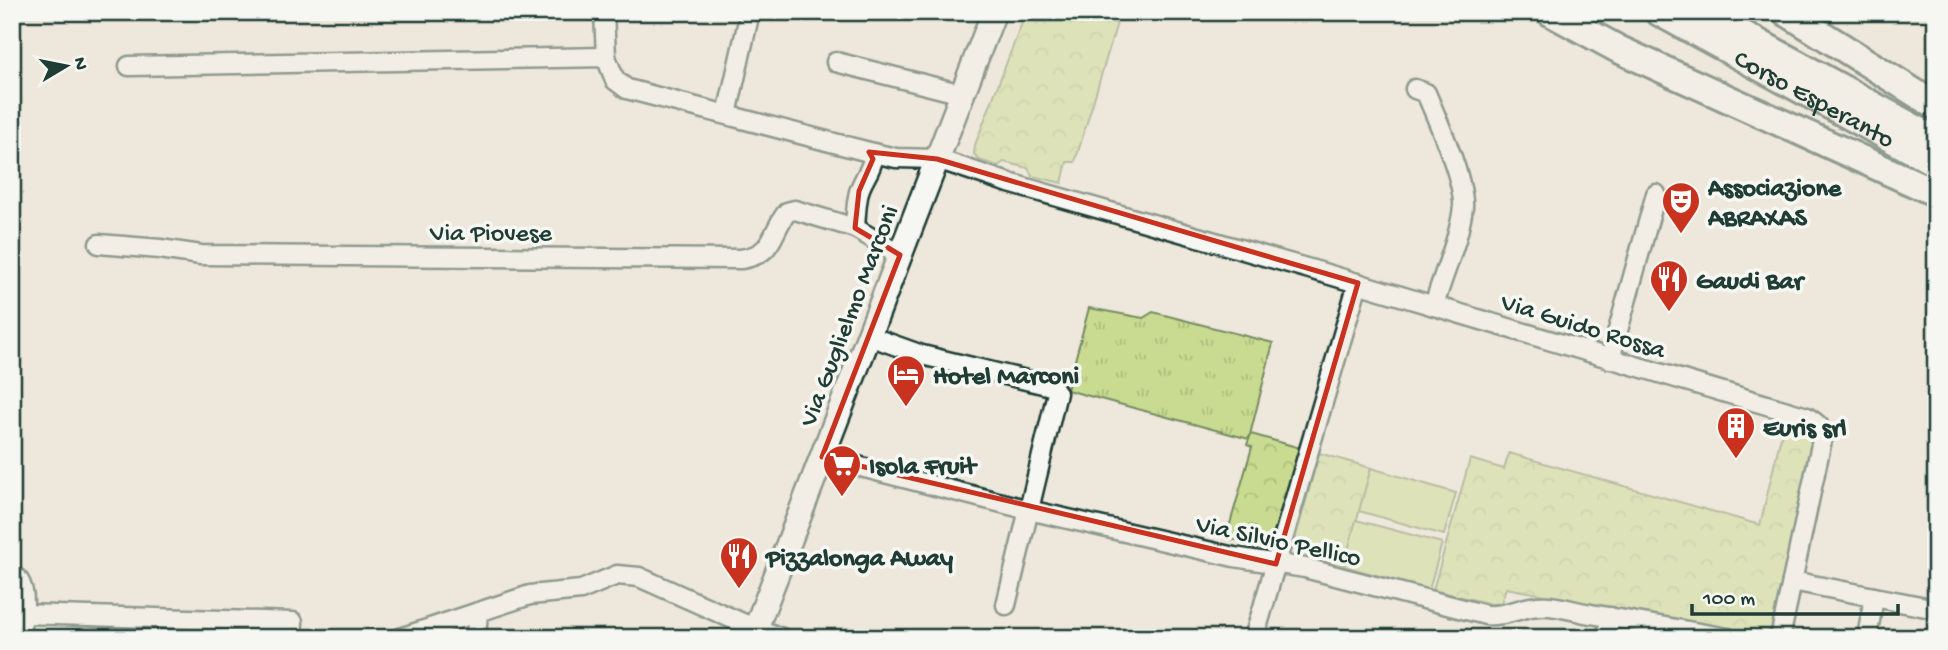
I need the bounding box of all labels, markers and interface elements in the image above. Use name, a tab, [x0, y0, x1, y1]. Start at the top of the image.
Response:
north arrow	[32, 32, 102, 102]
street label: Corso Esperanto	[1727, 45, 1899, 157]
text: N	[67, 56, 92, 72]
place label: Associazione ABRAXAS	[1707, 175, 1843, 236]
theatre icon: Associazione ABRAXAS	[1660, 180, 1702, 235]
street label: Via Guglielmo Marconi	[794, 202, 908, 433]
street label: Via Piovese	[429, 220, 553, 251]
restaurant icon: Gaudi Bar	[1648, 258, 1690, 313]
place label: Gaudi Bar	[1696, 268, 1806, 299]
street label: Via Guido Rossa	[1496, 288, 1670, 369]
hotel icon: Hotel Marconi	[885, 353, 927, 408]
place label: Hotel Marconi	[933, 363, 1079, 394]
building icon: Euris srl	[1715, 405, 1757, 460]
place label: Euris srl	[1763, 415, 1847, 446]
supermarket icon: Isola Fruit	[821, 443, 863, 498]
place label: Isola Fruit	[869, 453, 978, 484]
street label: Via Silvio Pellico	[1192, 511, 1363, 576]
restaurant icon: Pizzalonga Away	[718, 535, 760, 590]
place label: Pizzalonga Away	[764, 545, 953, 576]
scale bar	[1692, 573, 1899, 617]
text: 100 m	[1702, 588, 1755, 613]

